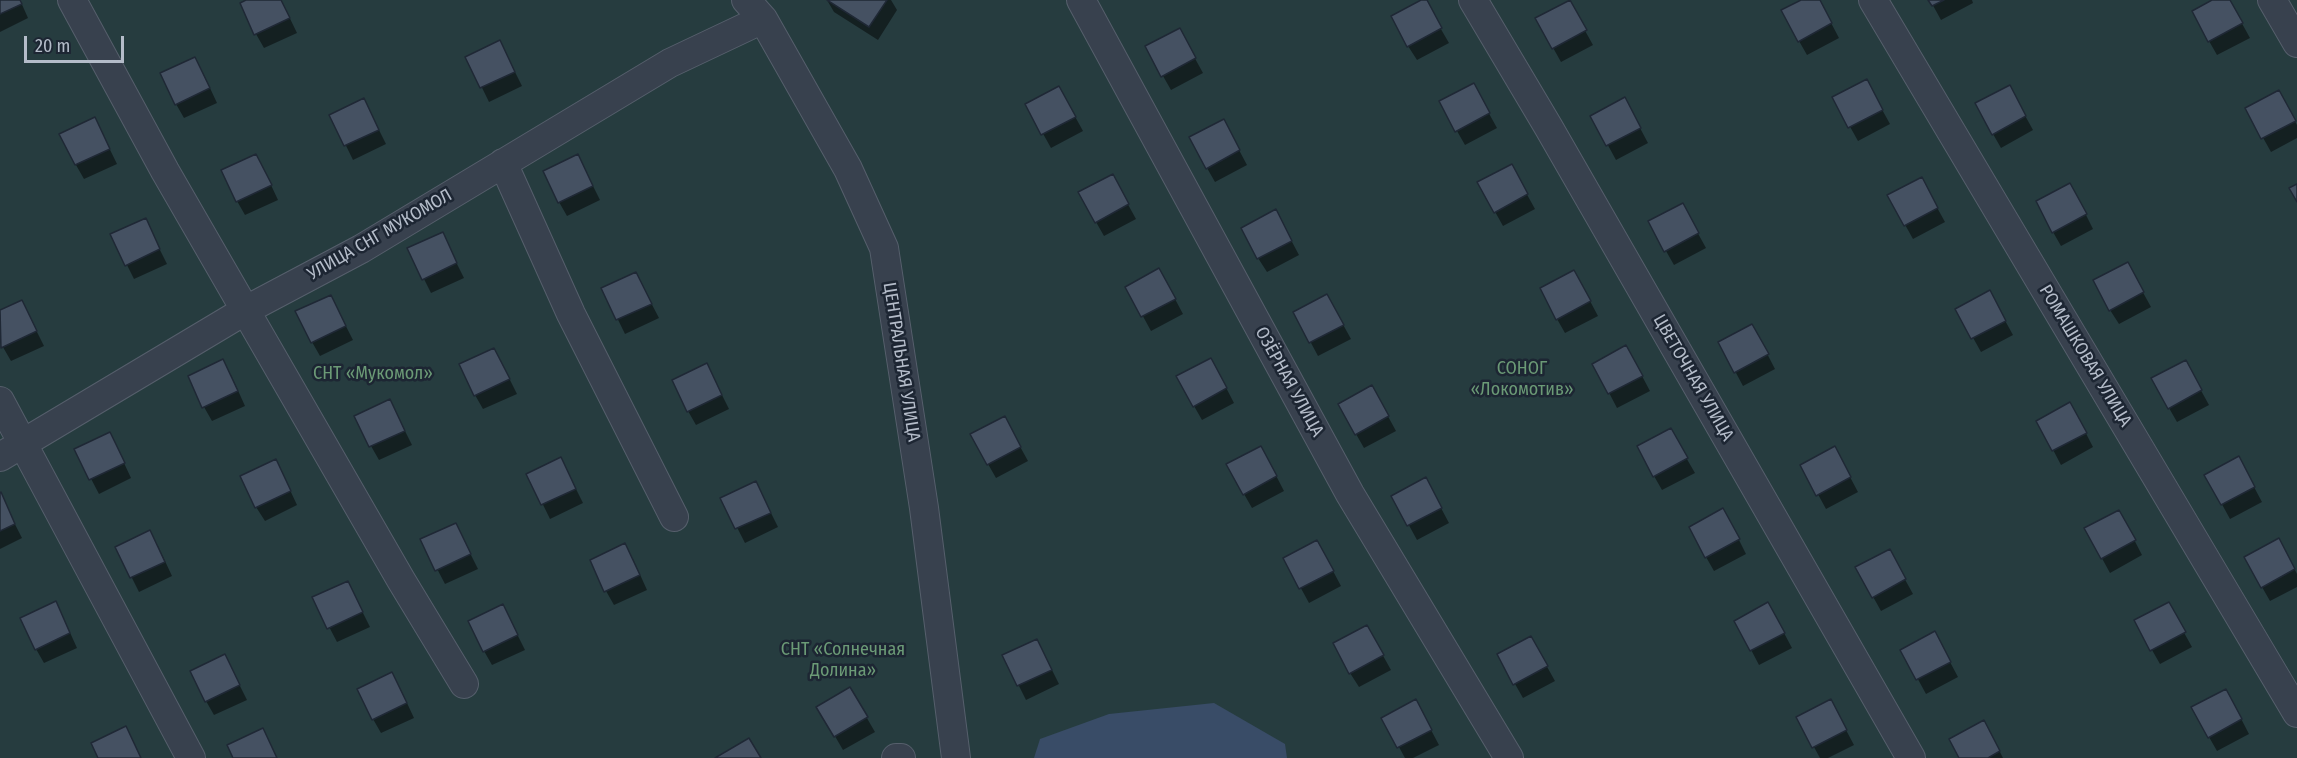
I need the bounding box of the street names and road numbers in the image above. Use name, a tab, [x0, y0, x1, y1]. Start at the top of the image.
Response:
street label: УЛИЦА СНГ МУКОМОЛ	[304, 185, 456, 285]
street label: ЦЕНТРАЛЬНАЯ УЛИЦА	[878, 281, 924, 443]
street label: РОМАШКОВАЯ УЛИЦА	[2034, 281, 2136, 431]
street label: ЦВЕТОЧНАЯ УЛИЦА	[1648, 311, 1738, 445]
street label: ОЗЁРНАЯ УЛИЦА	[1250, 323, 1328, 441]

